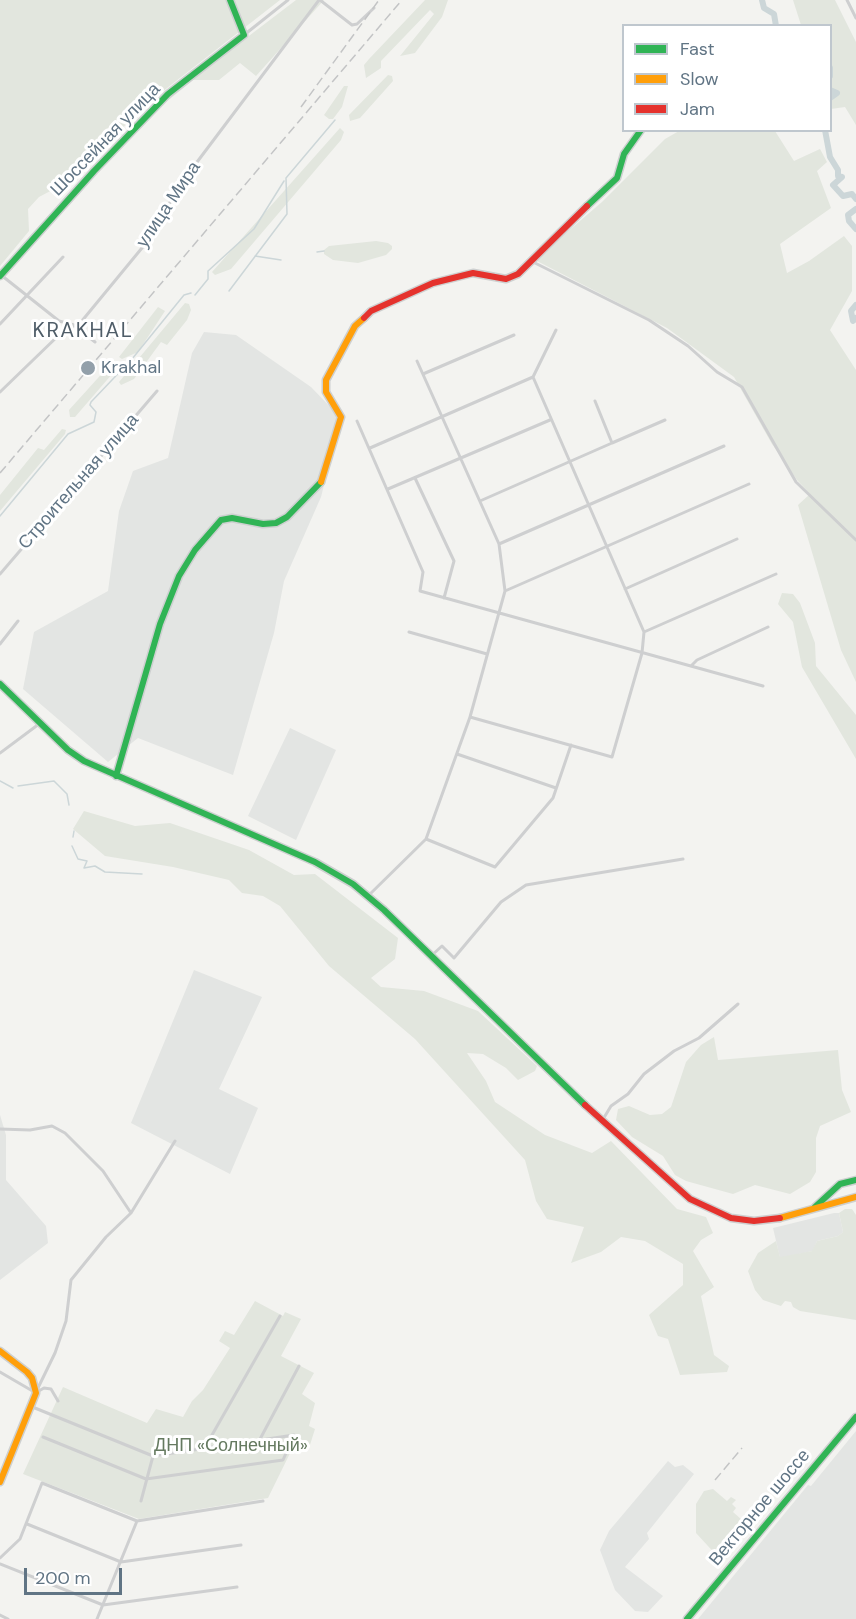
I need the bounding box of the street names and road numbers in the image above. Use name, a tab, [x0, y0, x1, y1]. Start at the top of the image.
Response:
street label: Шоссейная улица	[47, 79, 165, 201]
street label: улица Мира	[132, 158, 206, 252]
street label: Строительная улица	[14, 410, 144, 554]
street label: Векторное шоссе	[705, 1445, 815, 1571]

